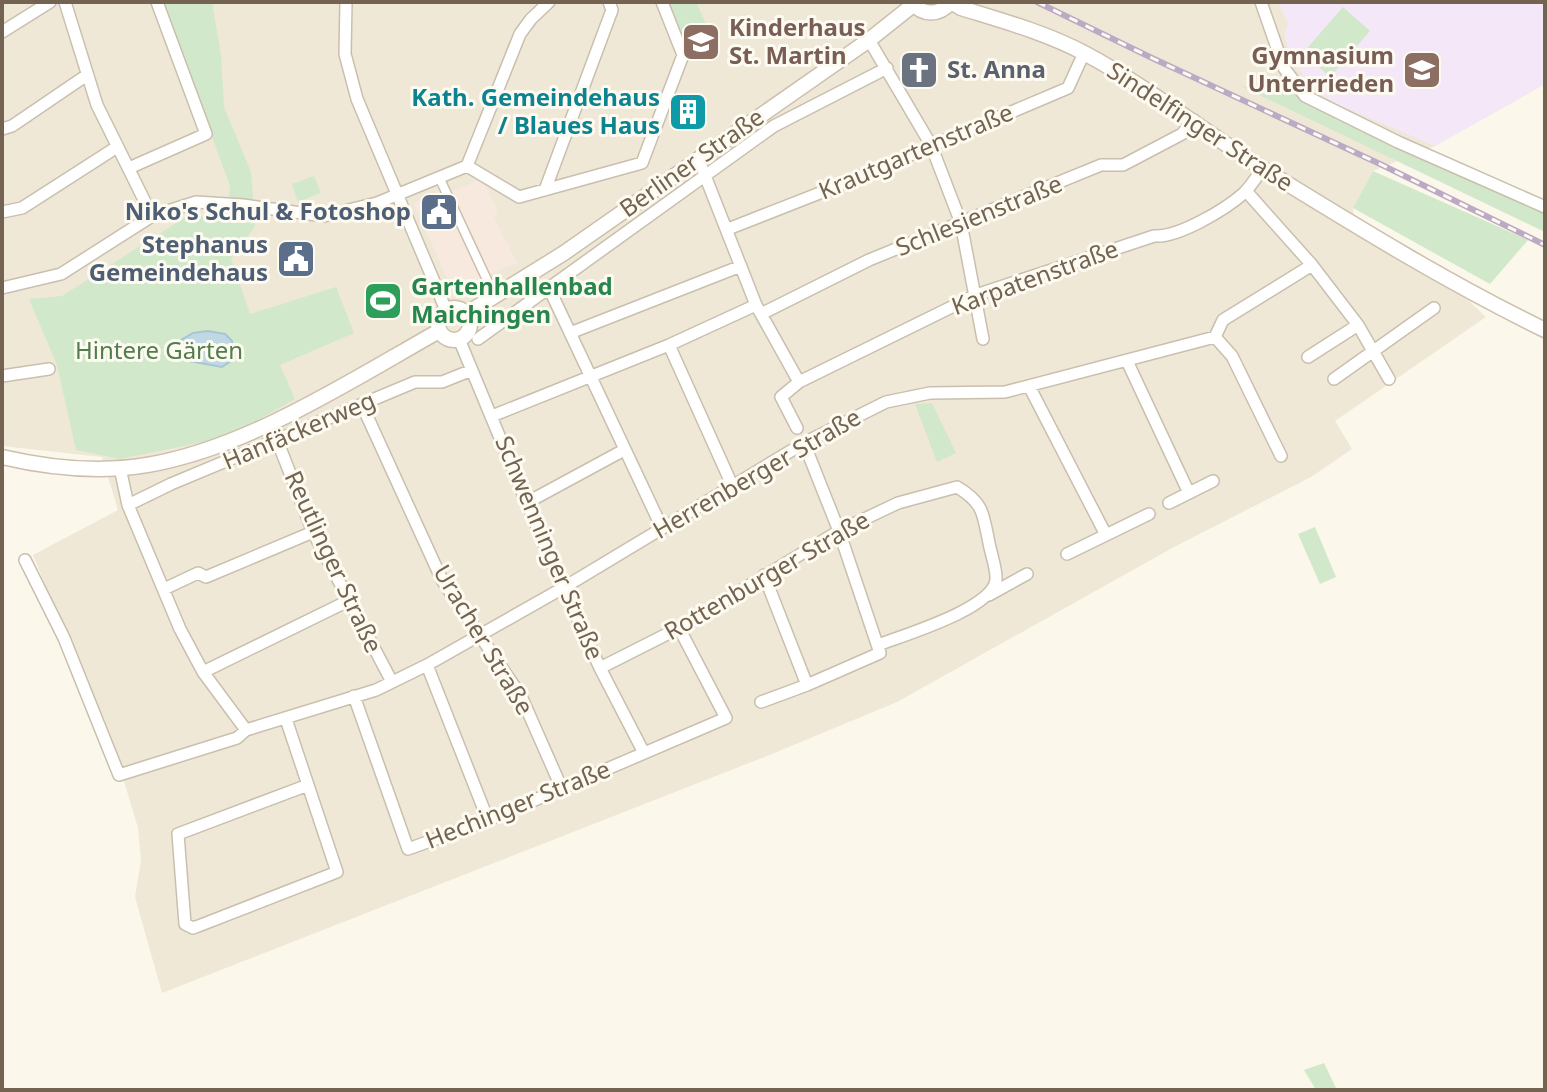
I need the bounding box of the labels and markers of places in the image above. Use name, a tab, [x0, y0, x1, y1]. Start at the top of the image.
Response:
place label: Kinderhaus St. Martin	[729, 10, 866, 71]
school or university icon: Kinderhaus St. Martin	[680, 21, 722, 63]
place label: Gymnasium Unterrieden	[1247, 38, 1394, 99]
church icon: St. Anna	[898, 49, 940, 91]
school or university icon: Gymnasium Unterrieden	[1401, 49, 1443, 91]
place label: St. Anna	[947, 52, 1046, 85]
place label: Kath. Gemeindehaus / Blaues Haus	[411, 80, 660, 141]
building icon: Kath. Gemeindehaus / Blaues Haus	[667, 91, 709, 133]
public building icon: Niko's Schul & Fotoshop	[418, 191, 460, 233]
place label: Niko's Schul & Fotoshop	[125, 194, 411, 227]
place label: Stephanus Gemeindehaus	[89, 227, 268, 288]
public building icon: Stephanus Gemeindehaus	[275, 238, 317, 280]
place label: Gartenhallenbad Maichingen	[411, 269, 613, 330]
sports icon: Gartenhallenbad Maichingen	[362, 280, 404, 322]

